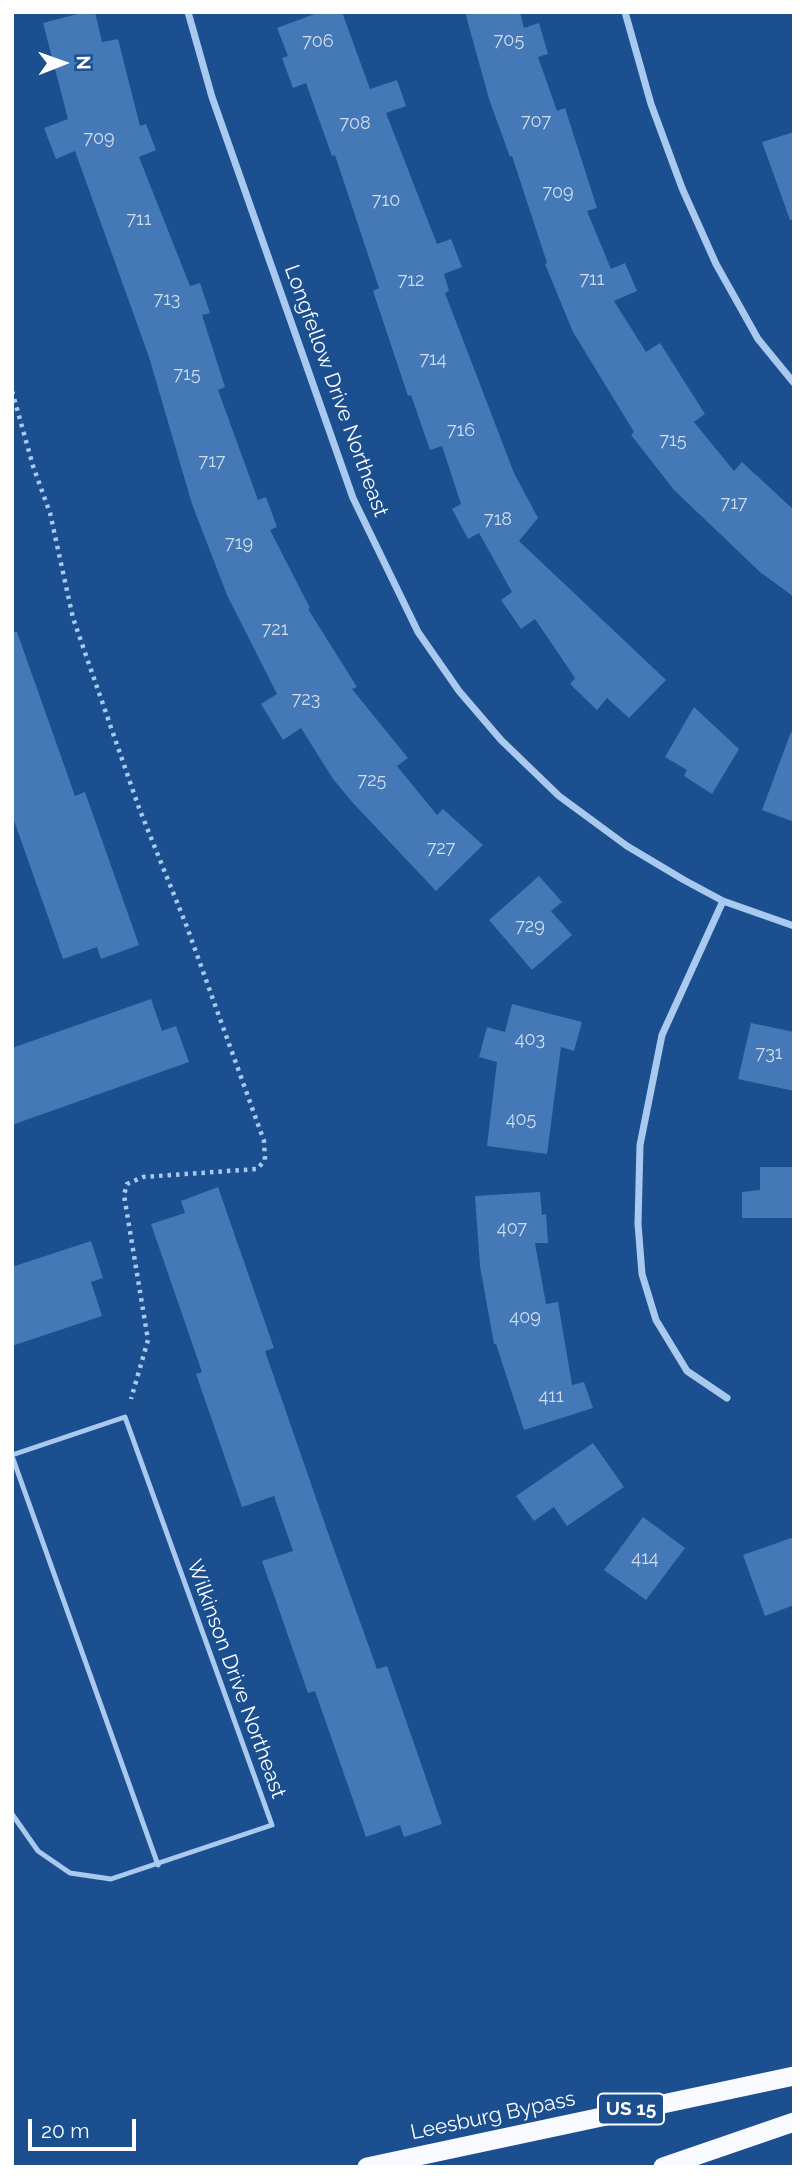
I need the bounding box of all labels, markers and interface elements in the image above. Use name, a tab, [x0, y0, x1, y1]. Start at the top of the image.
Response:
north arrow	[28, 28, 98, 98]
house number: 705	[494, 30, 524, 52]
house number: 706	[302, 31, 334, 53]
text: N	[73, 55, 95, 70]
house number: 707	[521, 111, 551, 133]
house number: 708	[339, 113, 371, 135]
house number: 709	[83, 128, 115, 150]
house number: 709	[542, 182, 574, 204]
house number: 710	[372, 190, 400, 212]
house number: 711	[126, 209, 152, 231]
street label: Longfellow Drive Northeast	[279, 262, 393, 520]
house number: 711	[579, 269, 605, 291]
house number: 712	[398, 270, 424, 292]
house number: 713	[154, 289, 180, 311]
house number: 714	[419, 349, 447, 371]
house number: 715	[173, 364, 201, 386]
house number: 716	[447, 420, 475, 442]
house number: 715	[659, 430, 687, 452]
house number: 717	[199, 451, 225, 473]
house number: 717	[721, 493, 747, 515]
house number: 718	[484, 509, 512, 531]
house number: 719	[225, 533, 253, 555]
house number: 721	[262, 619, 288, 641]
house number: 723	[292, 689, 320, 711]
house number: 725	[358, 770, 386, 792]
house number: 727	[427, 838, 455, 860]
house number: 729	[515, 916, 545, 938]
house number: 403	[515, 1029, 545, 1051]
house number: 731	[756, 1043, 782, 1065]
house number: 405	[506, 1109, 536, 1131]
house number: 407	[497, 1218, 527, 1240]
house number: 409	[509, 1307, 541, 1329]
house number: 411	[538, 1386, 564, 1408]
house number: 414	[631, 1548, 659, 1570]
street label: Wilkinson Drive Northeast	[181, 1556, 291, 1802]
street label: Leesburg Bypass	[408, 2086, 578, 2146]
road number: US 15	[598, 2094, 664, 2124]
scale bar	[32, 2106, 140, 2150]
text: 20 m	[41, 2118, 89, 2143]

